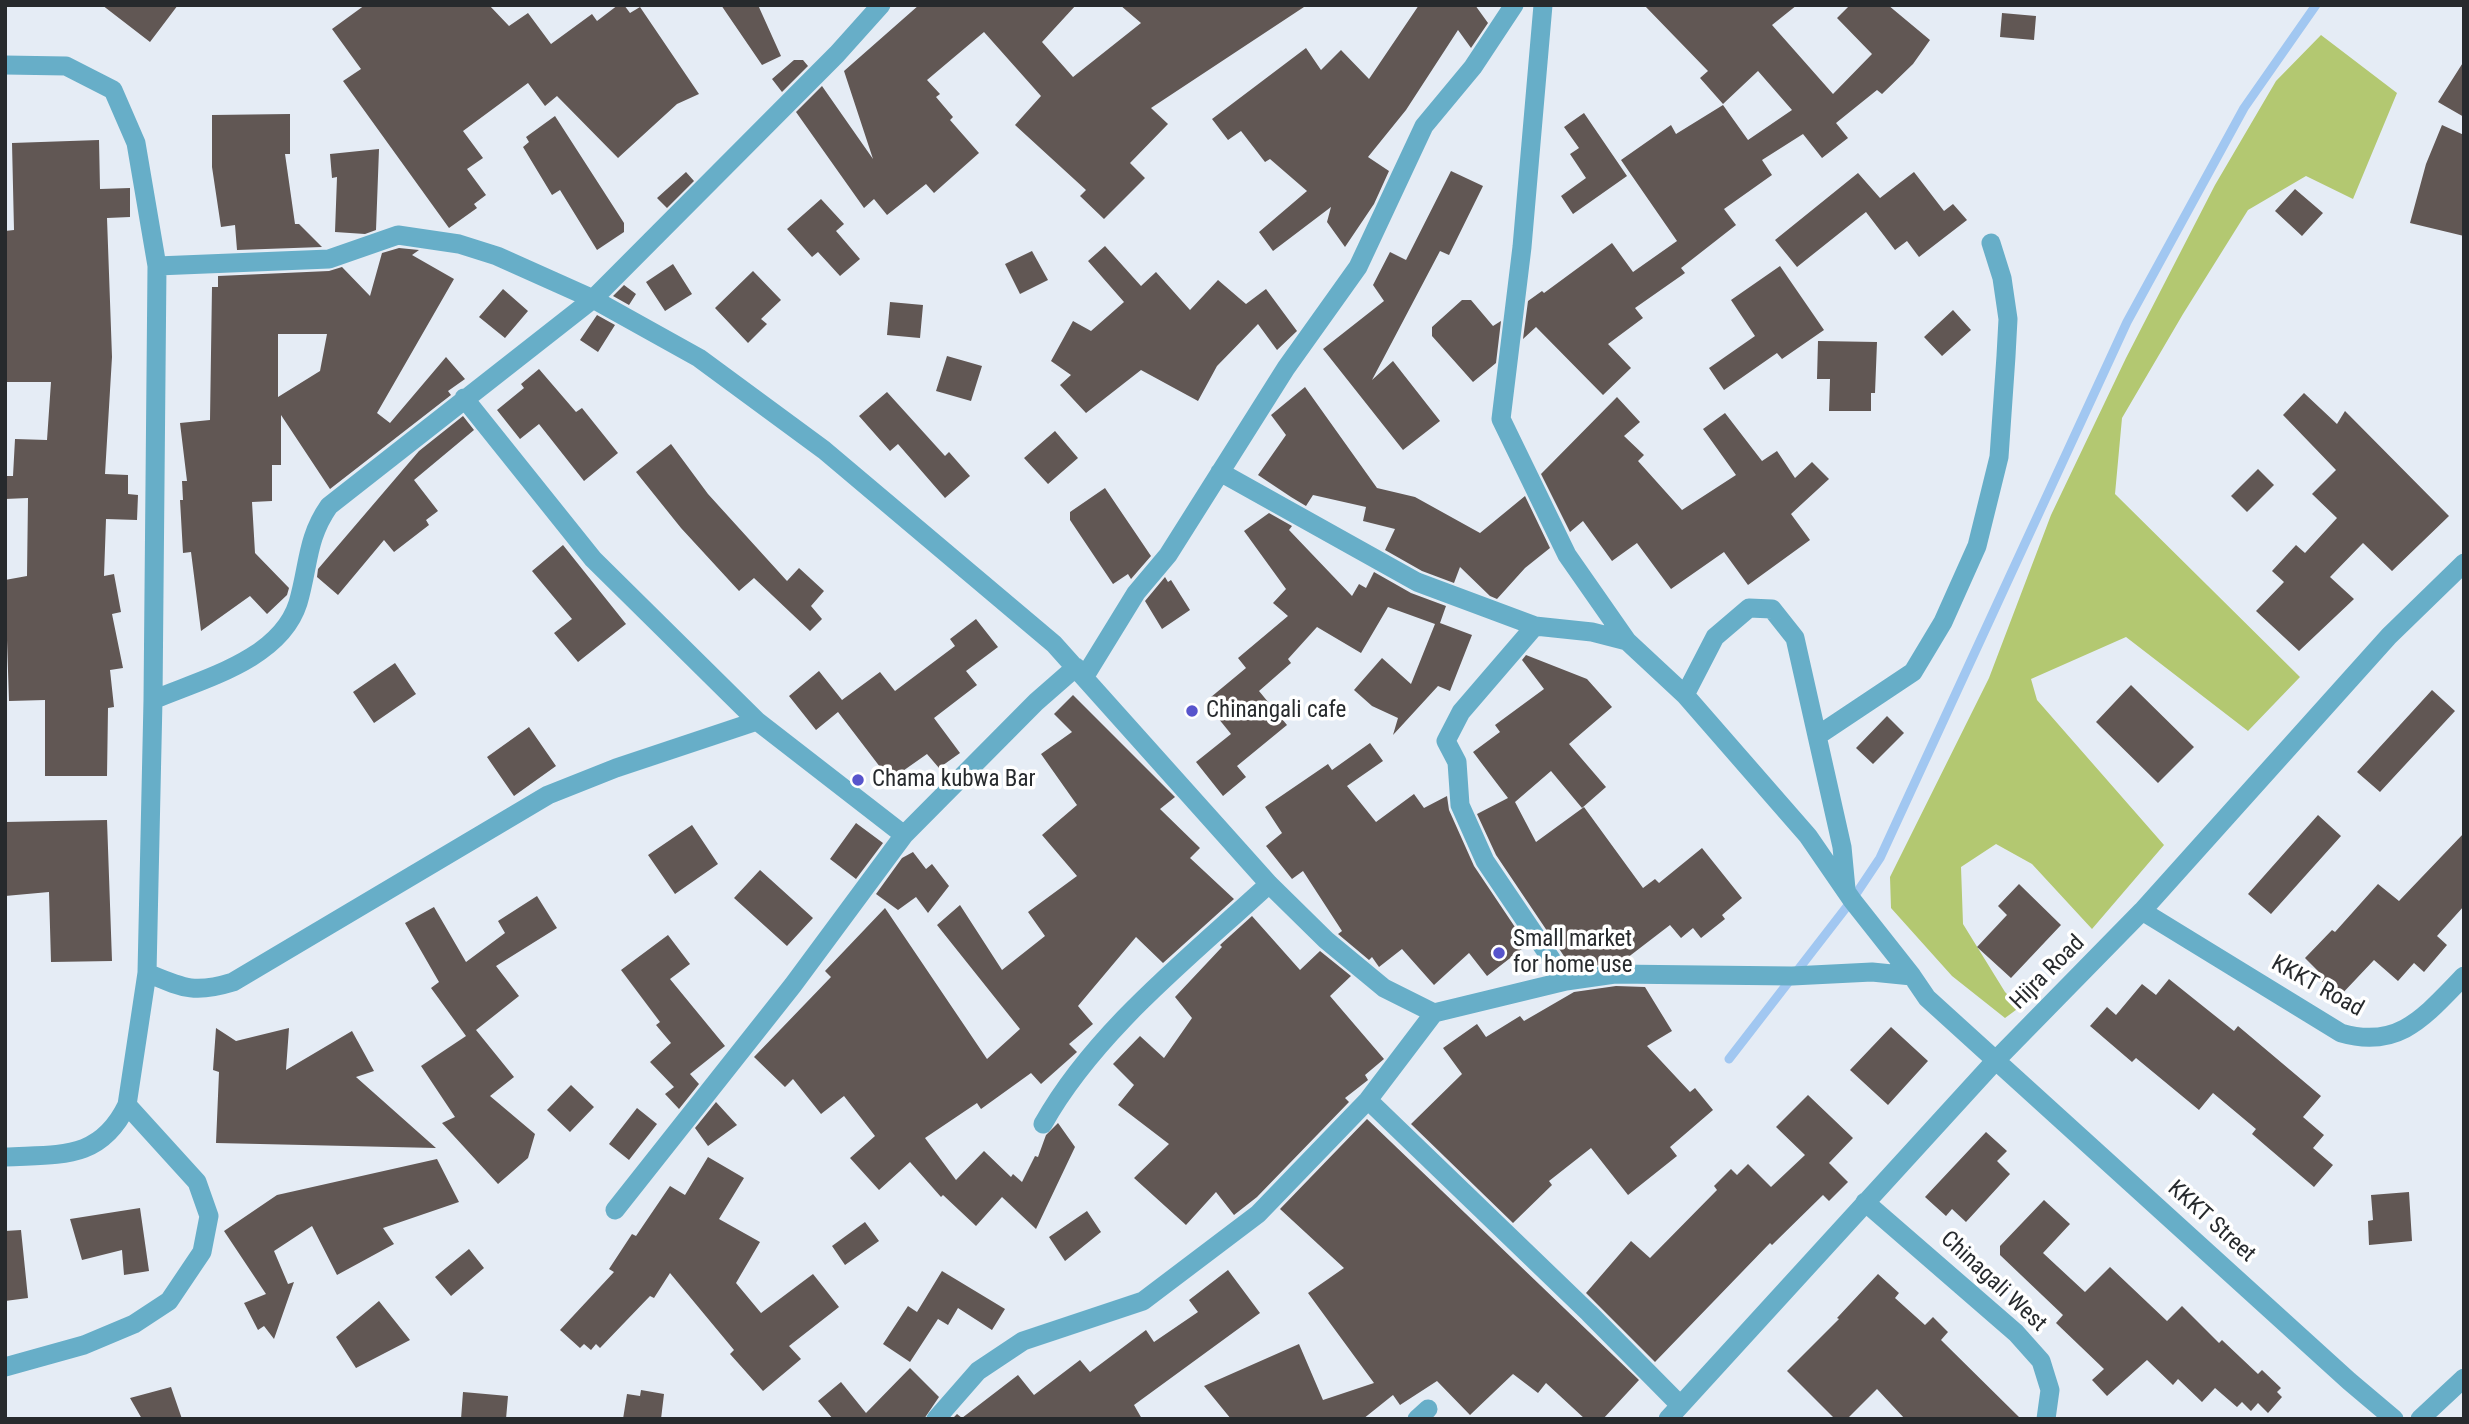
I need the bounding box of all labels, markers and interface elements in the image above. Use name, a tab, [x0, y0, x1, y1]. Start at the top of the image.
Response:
place label: Chinangali cafe	[1206, 697, 1346, 725]
marker: Chinangali cafe	[1184, 703, 1200, 719]
place label: Chama kubwa Bar	[872, 766, 1035, 794]
marker: Chama kubwa Bar	[850, 772, 866, 788]
place label: Small market for home use	[1513, 926, 1633, 980]
street label: Hijra Road	[2005, 930, 2091, 1016]
marker: Small market for home use	[1491, 945, 1507, 961]
street label: KKKT Road	[2266, 950, 2368, 1024]
street label: KKKT Street	[2161, 1175, 2261, 1269]
street label: Chinagali West	[1934, 1226, 2052, 1338]

